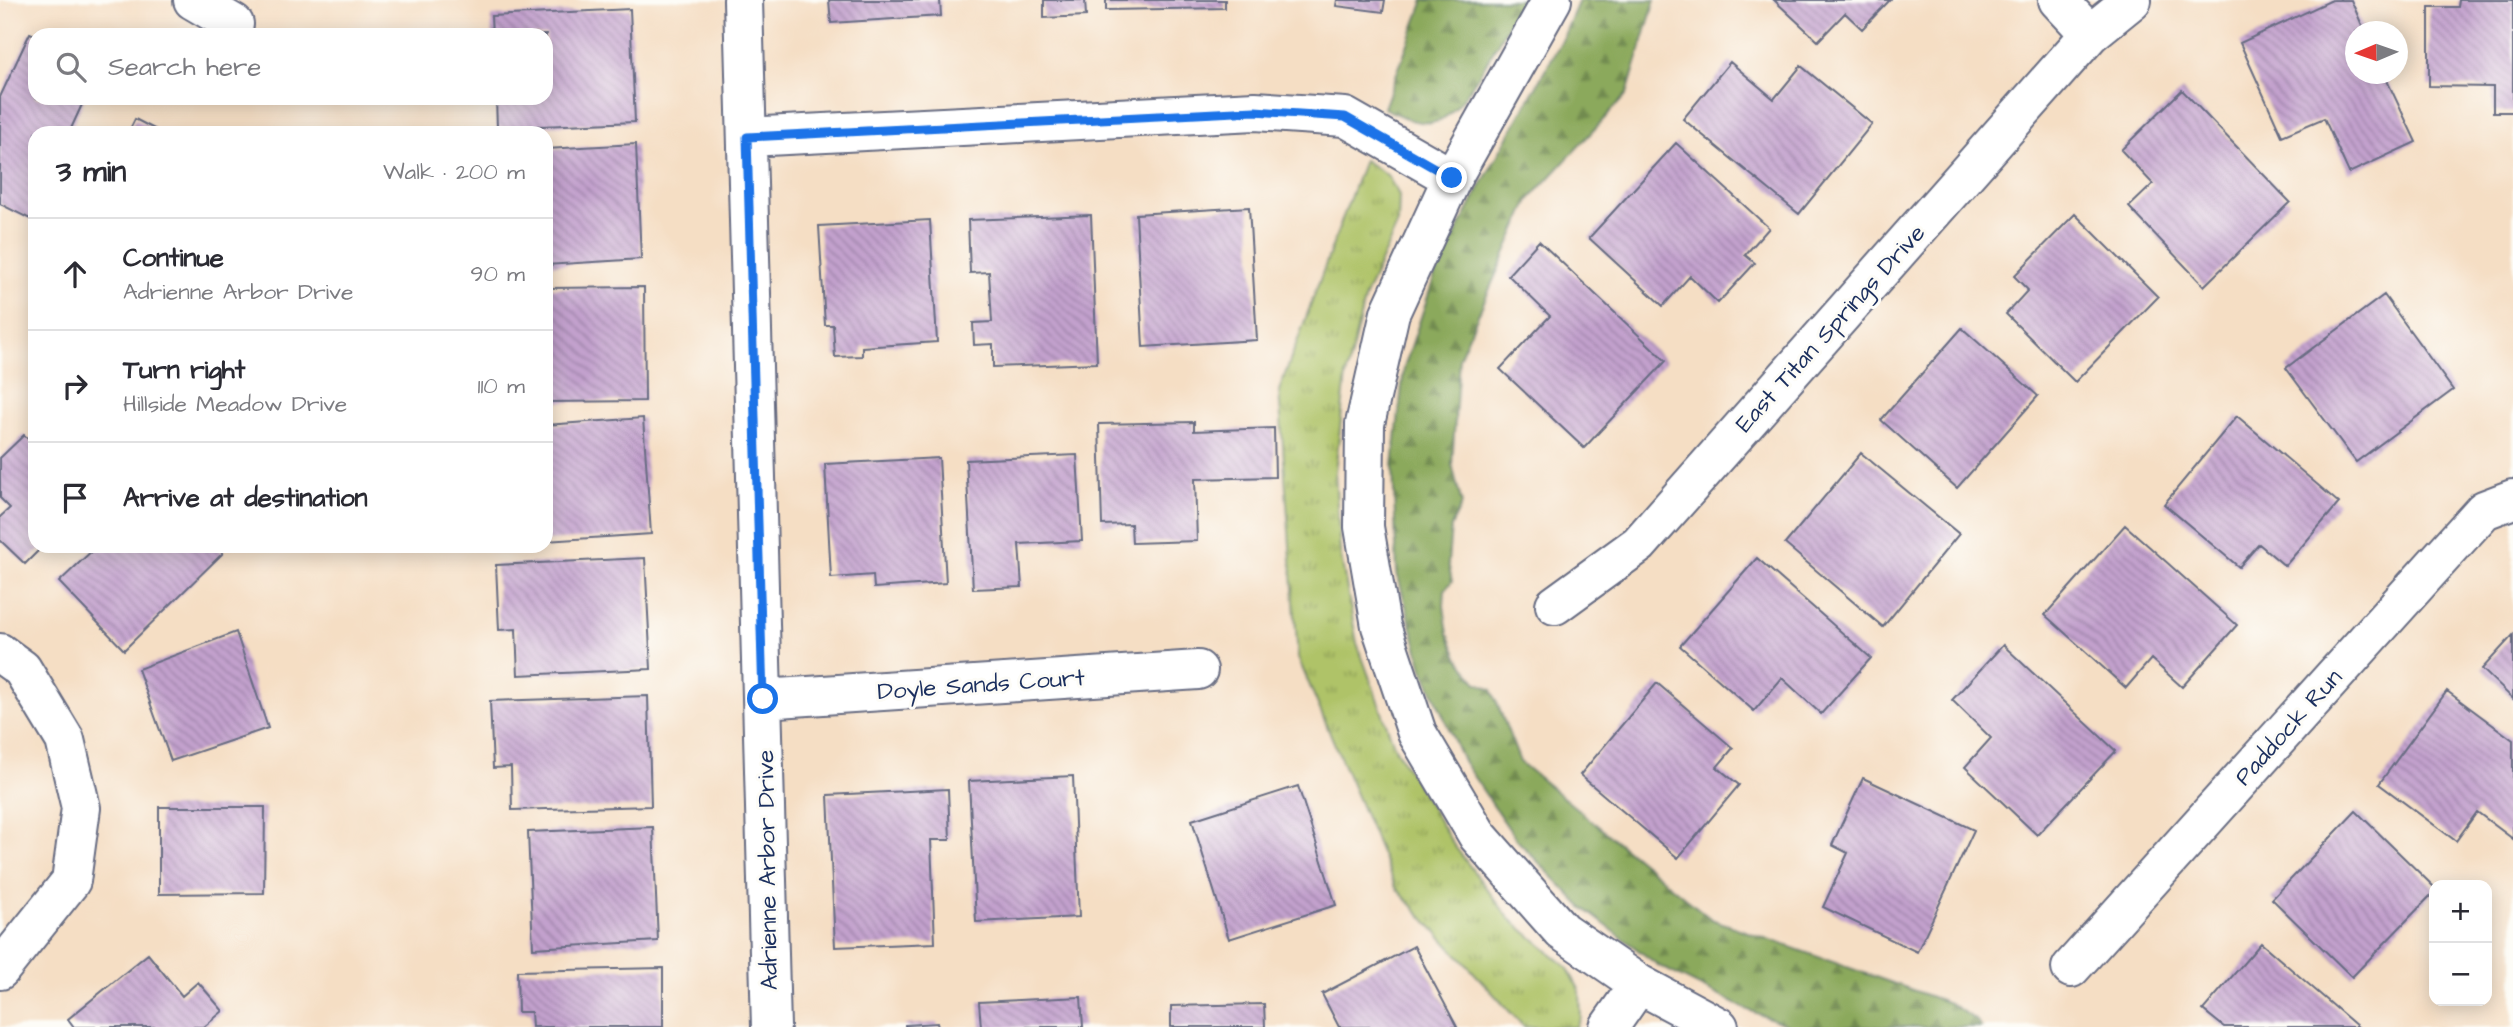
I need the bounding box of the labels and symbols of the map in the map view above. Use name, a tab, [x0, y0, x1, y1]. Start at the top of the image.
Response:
north arrow	[2345, 21, 2408, 84]
route end	[1436, 162, 1467, 193]
street label: East Titan Springs Drive	[1728, 217, 1934, 441]
street label: Doyle Sands Court	[876, 661, 1086, 710]
street label: Paddock Run	[2227, 662, 2350, 793]
route start	[747, 683, 778, 714]
street label: Adrienne Arbor Drive	[749, 749, 787, 990]

